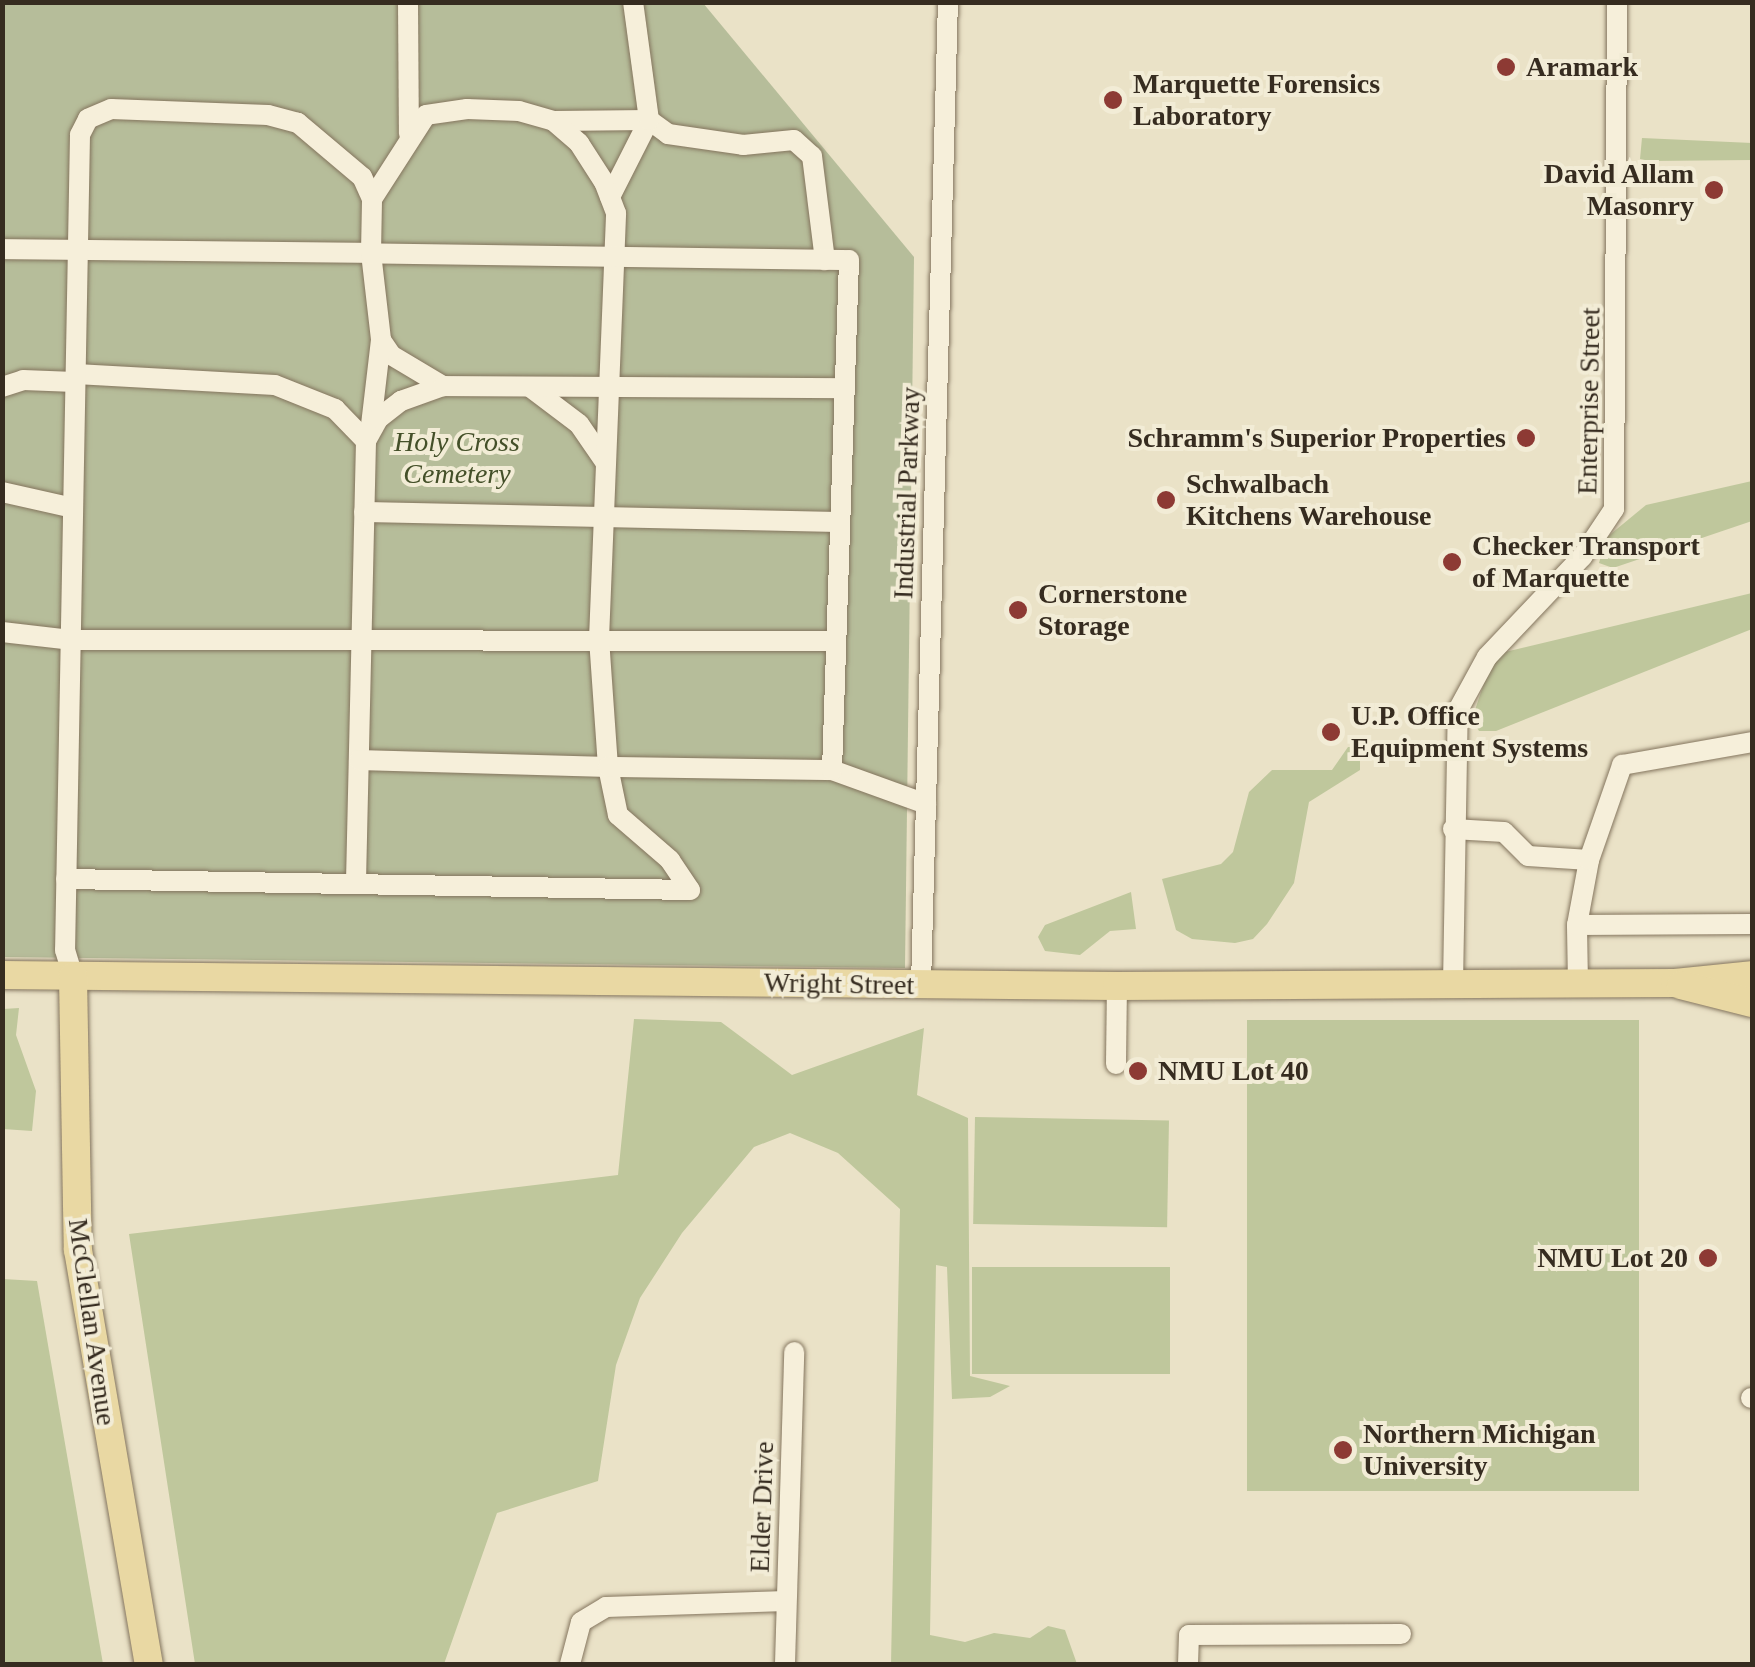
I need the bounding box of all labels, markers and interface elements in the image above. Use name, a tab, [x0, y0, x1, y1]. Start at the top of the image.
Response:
place label: Aramark	[1526, 50, 1638, 84]
marker: Aramark	[1495, 56, 1517, 78]
place label: Marquette Forensics Laboratory	[1133, 67, 1380, 133]
marker: Marquette Forensics Laboratory	[1102, 89, 1124, 111]
place label: David Allam Masonry	[1542, 157, 1694, 223]
marker: David Allam Masonry	[1703, 179, 1725, 201]
street label: Enterprise Street	[1571, 307, 1607, 495]
street label: Industrial Parkway	[887, 386, 927, 600]
place label: Schramm's Superior Properties	[1127, 421, 1506, 455]
park label: Holy Cross Cemetery	[394, 425, 520, 491]
marker: Schramm's Superior Properties	[1515, 427, 1537, 449]
place label: Schwalbach Kitchens Warehouse	[1186, 467, 1432, 533]
marker: Schwalbach Kitchens Warehouse	[1155, 489, 1177, 511]
place label: Checker Transport of Marquette	[1472, 529, 1701, 595]
marker: Checker Transport of Marquette	[1441, 551, 1463, 573]
place label: Cornerstone Storage	[1038, 577, 1187, 643]
marker: Cornerstone Storage	[1007, 599, 1029, 621]
place label: U.P. Office Equipment Systems	[1351, 699, 1588, 765]
marker: U.P. Office Equipment Systems	[1320, 721, 1342, 743]
street label: Wright Street	[763, 966, 915, 1002]
place label: NMU Lot 40	[1158, 1054, 1309, 1088]
marker: NMU Lot 40	[1127, 1060, 1149, 1082]
street label: McClellan Avenue	[61, 1216, 123, 1428]
place label: NMU Lot 20	[1537, 1241, 1688, 1275]
marker: NMU Lot 20	[1697, 1247, 1719, 1269]
place label: Northern Michigan University	[1363, 1417, 1596, 1483]
marker: Northern Michigan University	[1332, 1439, 1354, 1461]
street label: Elder Drive	[743, 1441, 781, 1573]

